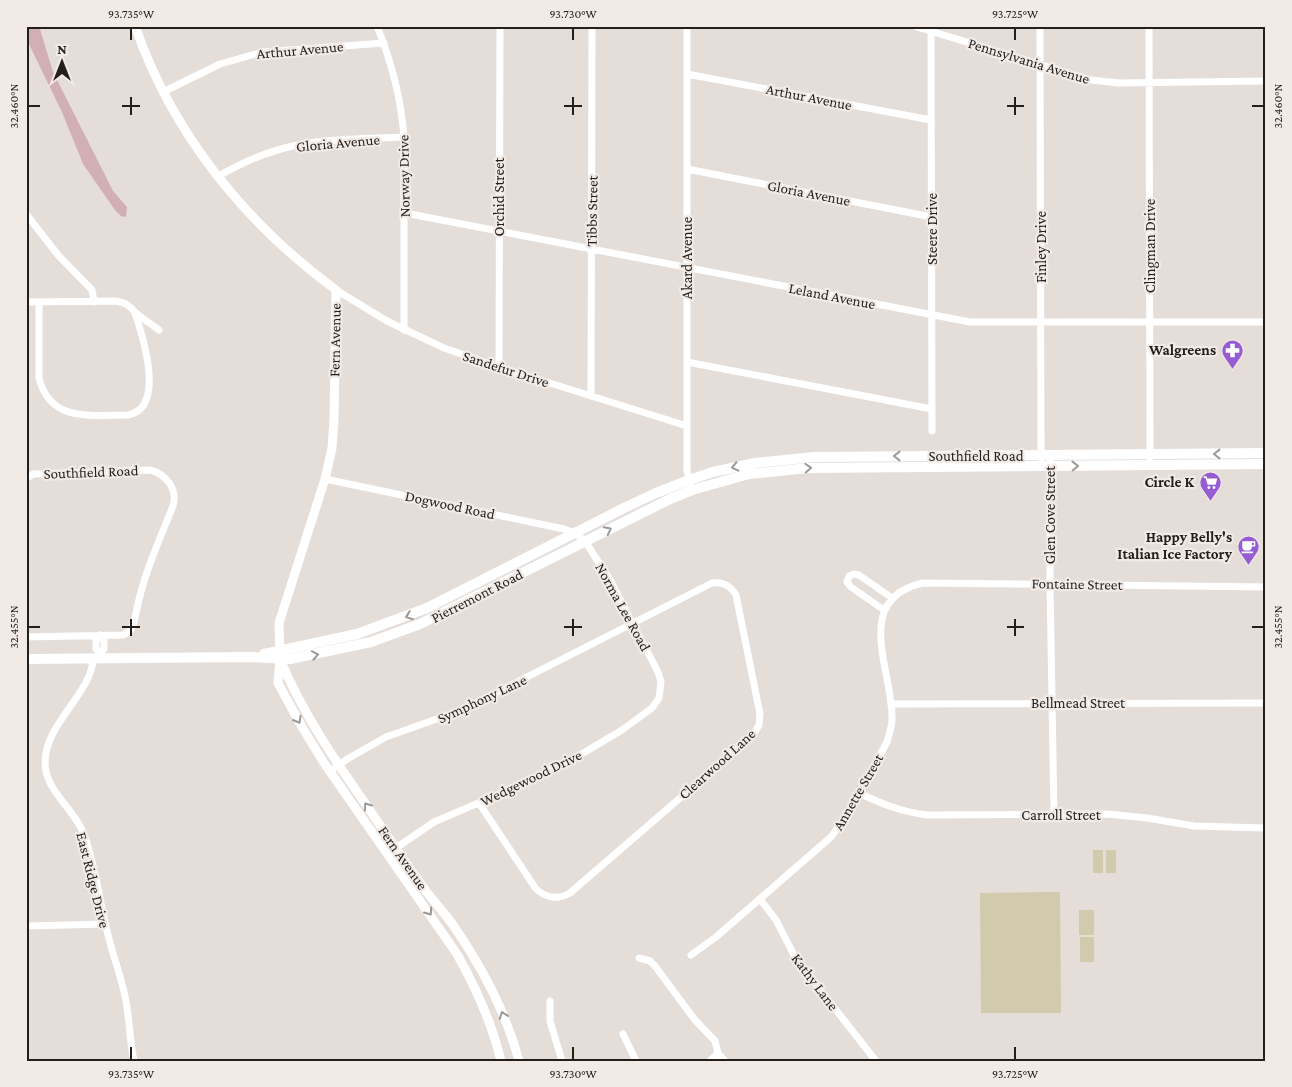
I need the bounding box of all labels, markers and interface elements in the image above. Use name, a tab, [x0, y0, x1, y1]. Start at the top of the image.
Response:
text: 93.735°W	[108, 7, 154, 21]
text: 93.730°W	[549, 7, 597, 21]
text: 93.725°W	[992, 7, 1038, 21]
street label: Pennsylvania Avenue	[966, 35, 1092, 88]
north arrow	[38, 38, 88, 88]
street label: Arthur Avenue	[256, 38, 345, 62]
text: N	[57, 41, 67, 57]
street label: Arthur Avenue	[765, 81, 854, 113]
text: 32.460°N	[7, 83, 21, 128]
text: 32.460°N	[1271, 83, 1285, 128]
street label: Gloria Avenue	[295, 131, 381, 155]
street label: Norway Drive	[395, 134, 414, 218]
street label: Orchid Street	[491, 156, 507, 237]
street label: Tibbs Street	[583, 174, 601, 247]
street label: Gloria Avenue	[766, 177, 852, 209]
street label: Steere Drive	[924, 193, 940, 265]
street label: Clingman Drive	[1142, 198, 1159, 293]
street label: Finley Drive	[1033, 211, 1050, 283]
street label: Akard Avenue	[679, 216, 695, 299]
street label: Leland Avenue	[787, 280, 877, 312]
street label: Fern Avenue	[326, 302, 344, 377]
pharmacy icon: Walgreens	[1220, 338, 1244, 369]
place label: Walgreens	[1148, 342, 1216, 358]
street label: Sandefur Drive	[461, 348, 551, 391]
street label: Southfield Road	[928, 448, 1024, 464]
one-way arrow	[1213, 449, 1220, 459]
one-way arrow	[893, 451, 900, 461]
one-way arrow	[731, 461, 740, 472]
one-way arrow	[1072, 461, 1080, 471]
street label: Southfield Road	[43, 462, 139, 482]
one-way arrow	[804, 463, 812, 474]
street label: Glen Cove Street	[1042, 465, 1058, 564]
supermarket icon: Circle K	[1198, 470, 1222, 501]
place label: Circle K	[1144, 474, 1194, 490]
street label: Dogwood Road	[403, 488, 497, 523]
one-way arrow	[602, 526, 611, 536]
place label: Happy Belly's Italian Ice Factory	[1117, 529, 1233, 562]
cafe icon: Happy Belly's Italian Ice Factory	[1236, 534, 1260, 565]
street label: Norma Lee Road	[592, 560, 654, 654]
street label: Pierremont Road	[428, 566, 526, 626]
street label: Fontaine Street	[1031, 575, 1124, 593]
text: 32.455°N	[7, 605, 21, 649]
text: 32.455°N	[1271, 605, 1285, 649]
one-way arrow	[405, 609, 414, 620]
one-way arrow	[310, 650, 319, 660]
street label: Symphony Lane	[435, 671, 530, 727]
street label: Bellmead Street	[1031, 695, 1126, 711]
one-way arrow	[292, 715, 302, 724]
street label: Clearwood Lane	[676, 725, 759, 802]
street label: Wedgewood Drive	[478, 746, 585, 810]
street label: Annette Street	[830, 750, 887, 833]
one-way arrow	[364, 802, 373, 812]
street label: Carroll Street	[1021, 807, 1102, 823]
street label: Fern Avenue	[375, 823, 431, 893]
street label: East Ridge Drive	[72, 830, 113, 930]
one-way arrow	[423, 906, 432, 916]
street label: Kathy Lane	[788, 950, 842, 1015]
one-way arrow	[499, 1011, 509, 1020]
text: 93.735°W	[108, 1067, 154, 1081]
text: 93.730°W	[549, 1067, 597, 1081]
text: 93.725°W	[992, 1067, 1038, 1081]

